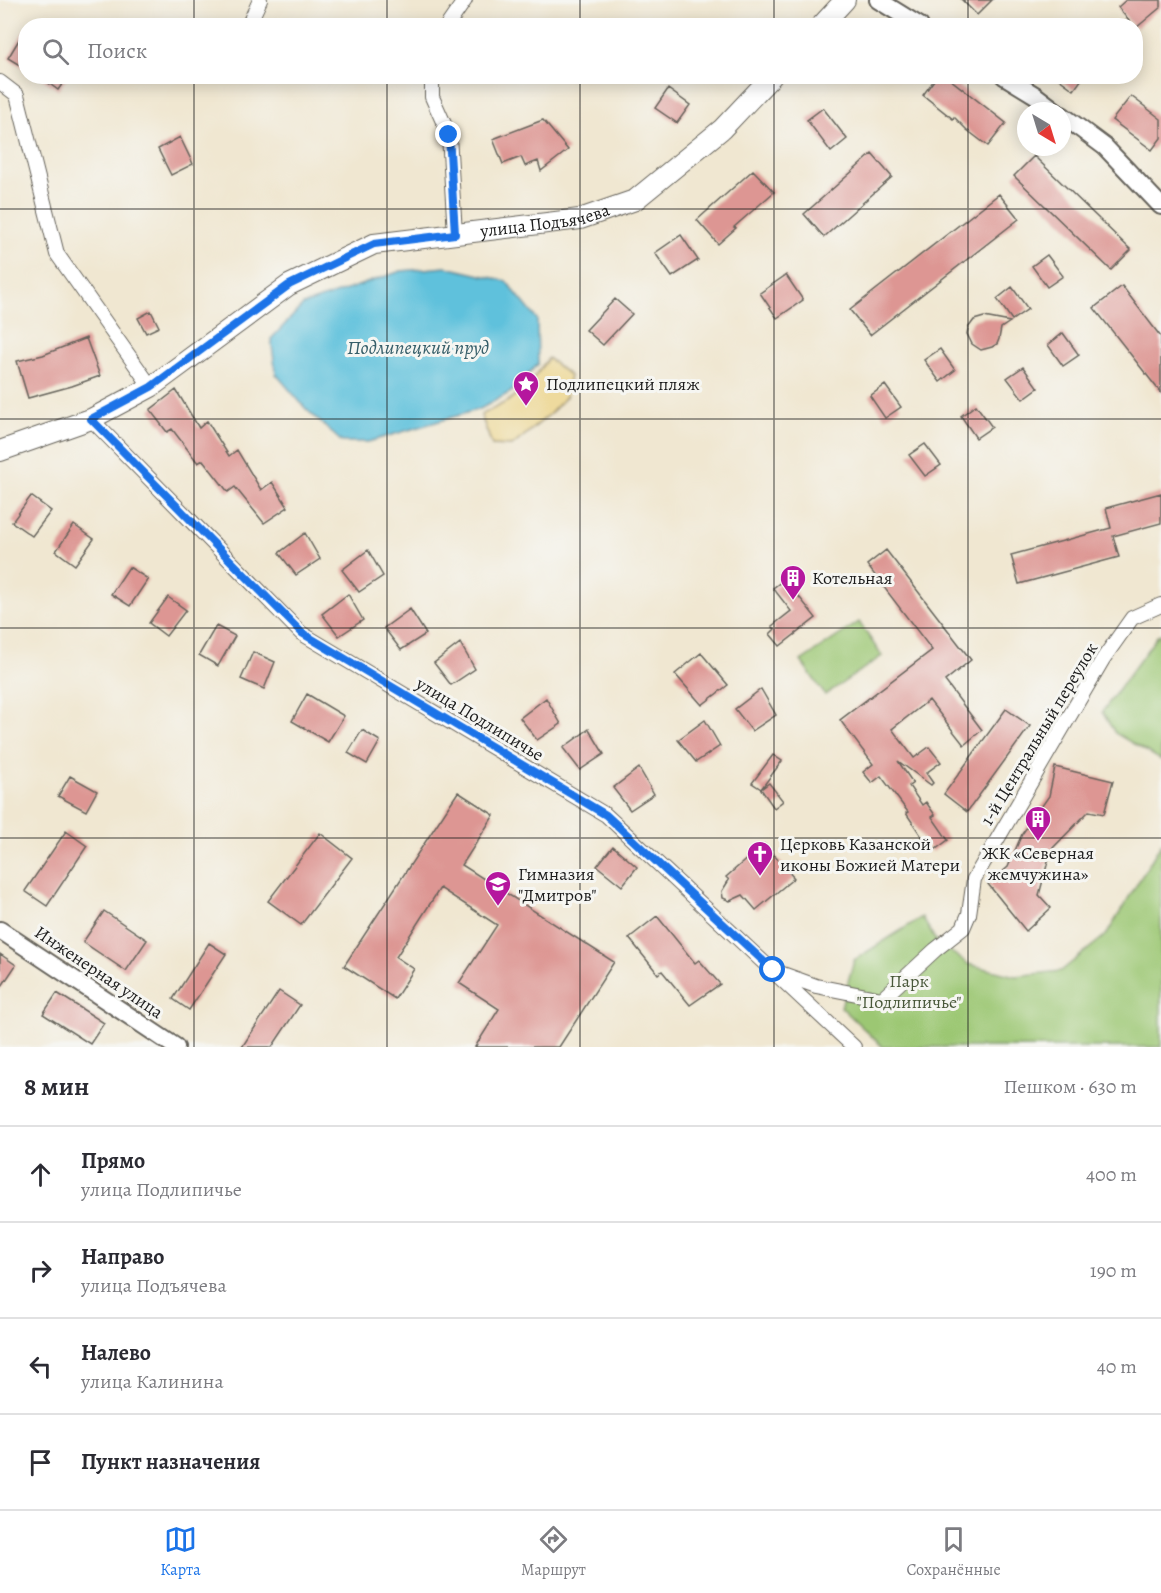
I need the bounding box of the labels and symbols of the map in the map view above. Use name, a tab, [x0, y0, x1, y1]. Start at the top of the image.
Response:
north arrow	[1017, 102, 1071, 156]
route end	[435, 121, 461, 147]
street label: улица Подъячева	[478, 197, 614, 243]
water label: Подлипецкий пруд	[347, 334, 489, 361]
place icon: Подлипецкий пляж	[511, 369, 541, 407]
place label: Подлипецкий пляж	[546, 372, 700, 396]
building icon: Котельная	[778, 563, 808, 601]
place label: Котельная	[812, 566, 893, 590]
street label: 1-й Центральный переулок	[975, 638, 1103, 830]
street label: улица Подлипичье	[411, 671, 548, 767]
building icon: ЖК «Северная жемчужина»	[1023, 804, 1053, 842]
place label: Церковь Казанской иконы Божией Матери	[780, 832, 960, 877]
church icon: Церковь Казанской иконы Божией Матери	[745, 839, 775, 877]
place label: ЖК «Северная жемчужина»	[982, 841, 1094, 886]
place label: Гимназия "Дмитров"	[518, 862, 597, 907]
school or university icon: Гимназия "Дмитров"	[483, 869, 513, 907]
street label: Инженерная улица	[30, 920, 169, 1024]
route start	[759, 956, 785, 982]
park label: Парк "Подлипичье"	[856, 969, 962, 1014]

